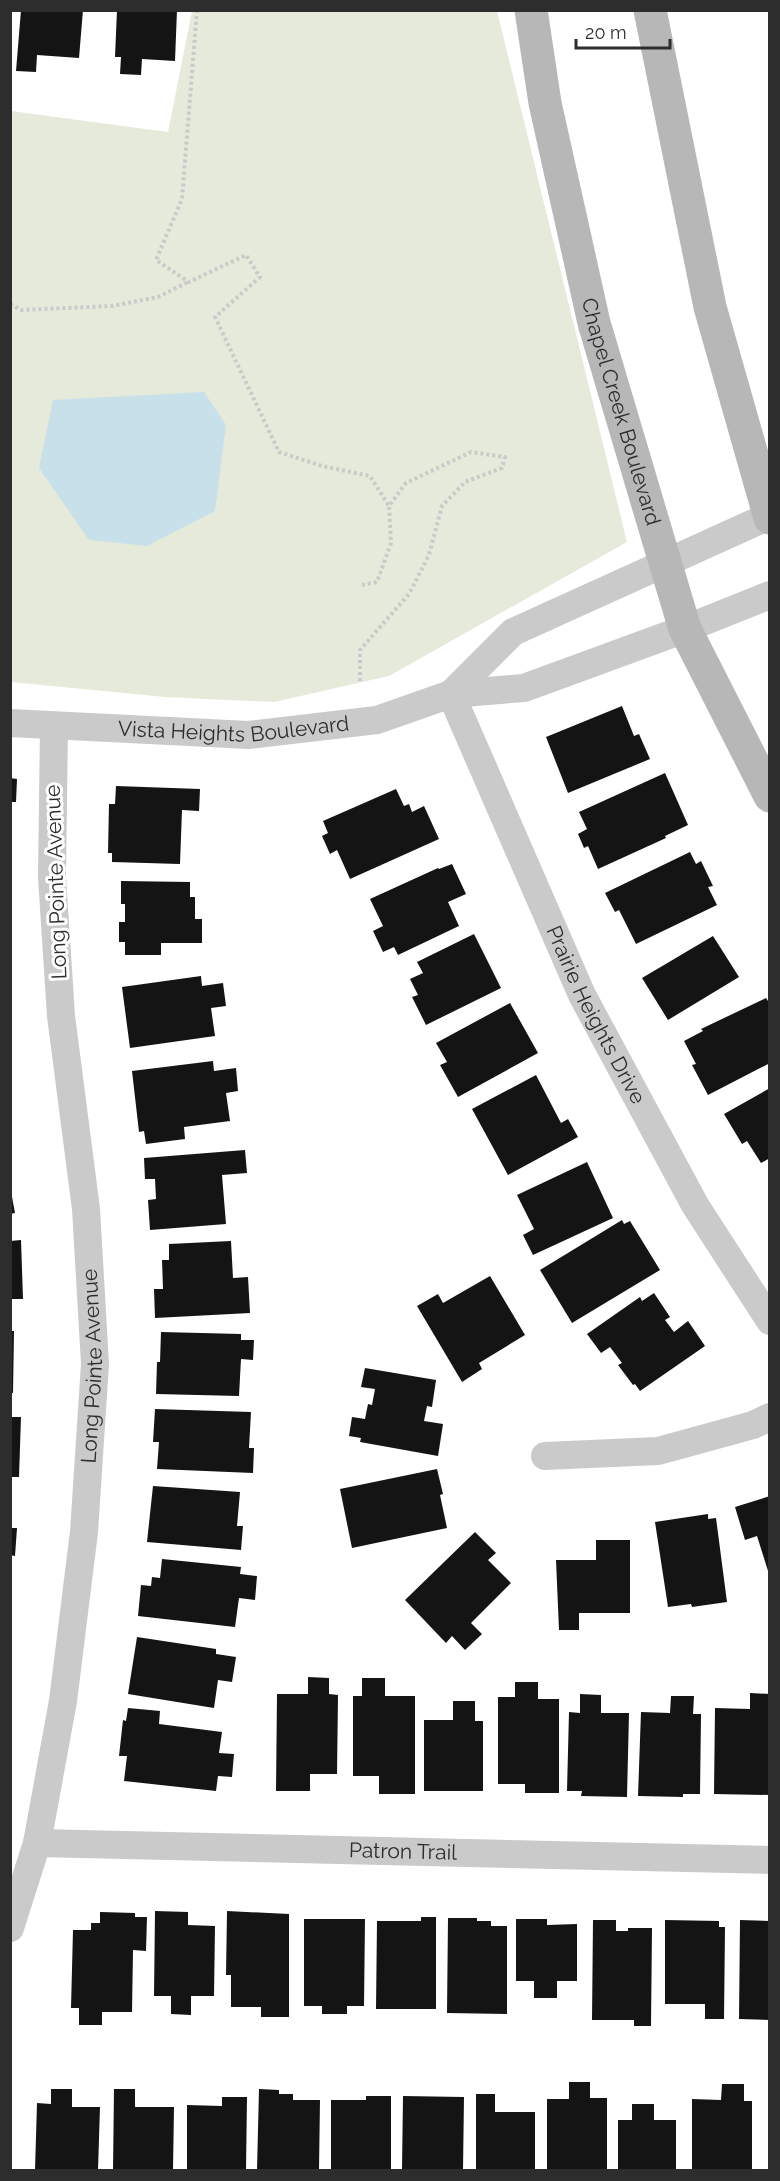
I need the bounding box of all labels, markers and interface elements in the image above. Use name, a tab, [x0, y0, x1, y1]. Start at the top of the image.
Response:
scale bar	[576, 12, 670, 50]
text: 20 m	[585, 22, 627, 43]
street label: Chapel Creek Boulevard	[577, 295, 666, 528]
street label: Vista Heights Boulevard	[117, 710, 350, 747]
street label: Long Pointe Avenue	[40, 784, 71, 980]
street label: Prairie Heights Drive	[541, 922, 651, 1108]
street label: Long Pointe Avenue	[76, 1268, 107, 1464]
street label: Patron Trail	[349, 1837, 457, 1865]

